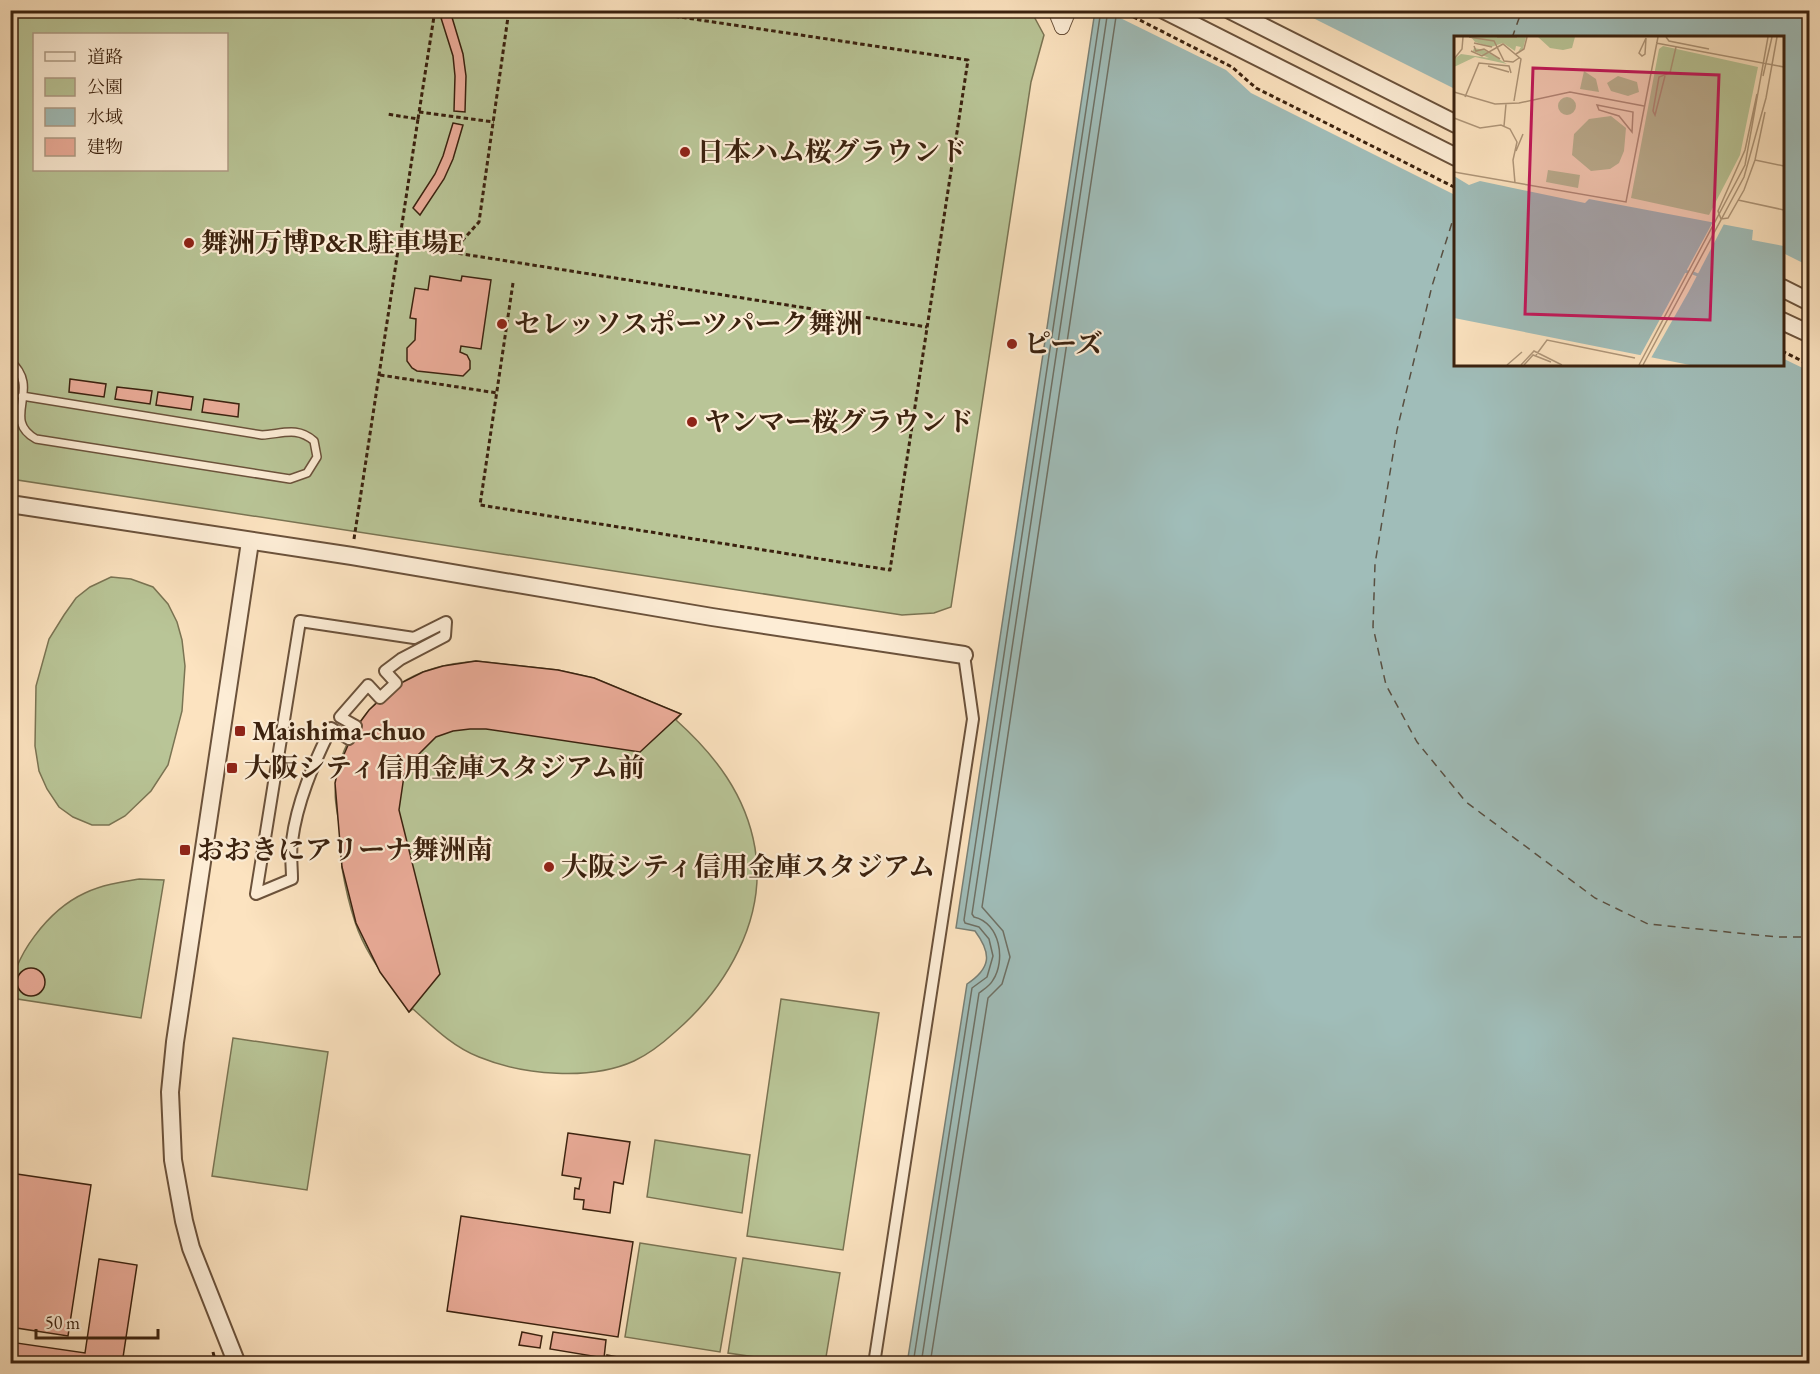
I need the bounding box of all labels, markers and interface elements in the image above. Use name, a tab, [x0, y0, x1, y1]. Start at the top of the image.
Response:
legend	[33, 33, 228, 171]
inset map	[1454, 36, 1784, 366]
text: 道路	[87, 45, 123, 68]
text: 公園	[87, 75, 123, 98]
text: 水域	[87, 105, 123, 128]
place label: 日本ハム桜グラウンド	[697, 134, 967, 169]
text: 建物	[87, 135, 123, 158]
marker: 日本ハム桜グラウンド	[678, 145, 692, 159]
place label: 舞洲万博P&R駐車場E	[201, 225, 464, 260]
marker: 舞洲万博P&R駐車場E	[182, 236, 196, 250]
place label: セレッソスポーツパーク舞洲	[514, 306, 863, 341]
marker: セレッソスポーツパーク舞洲	[495, 317, 509, 331]
place label: ピーズ	[1024, 326, 1103, 361]
marker: ピーズ	[1005, 337, 1019, 351]
place label: ヤンマー桜グラウンド	[704, 404, 974, 439]
marker: ヤンマー桜グラウンド	[685, 415, 699, 429]
place label: Maishima-chuo	[252, 713, 425, 748]
marker: Maishima-chuo	[233, 724, 247, 738]
place label: 大阪シティ信用金庫スタジアム前	[244, 750, 645, 785]
marker: 大阪シティ信用金庫スタジアム前	[225, 761, 239, 775]
place label: おおきにアリーナ舞洲南	[197, 832, 493, 867]
marker: おおきにアリーナ舞洲南	[178, 843, 192, 857]
place label: 大阪シティ信用金庫スタジアム	[561, 849, 935, 884]
marker: 大阪シティ信用金庫スタジアム	[542, 860, 556, 874]
scale bar	[36, 1302, 158, 1340]
text: 50 m	[45, 1311, 80, 1334]

